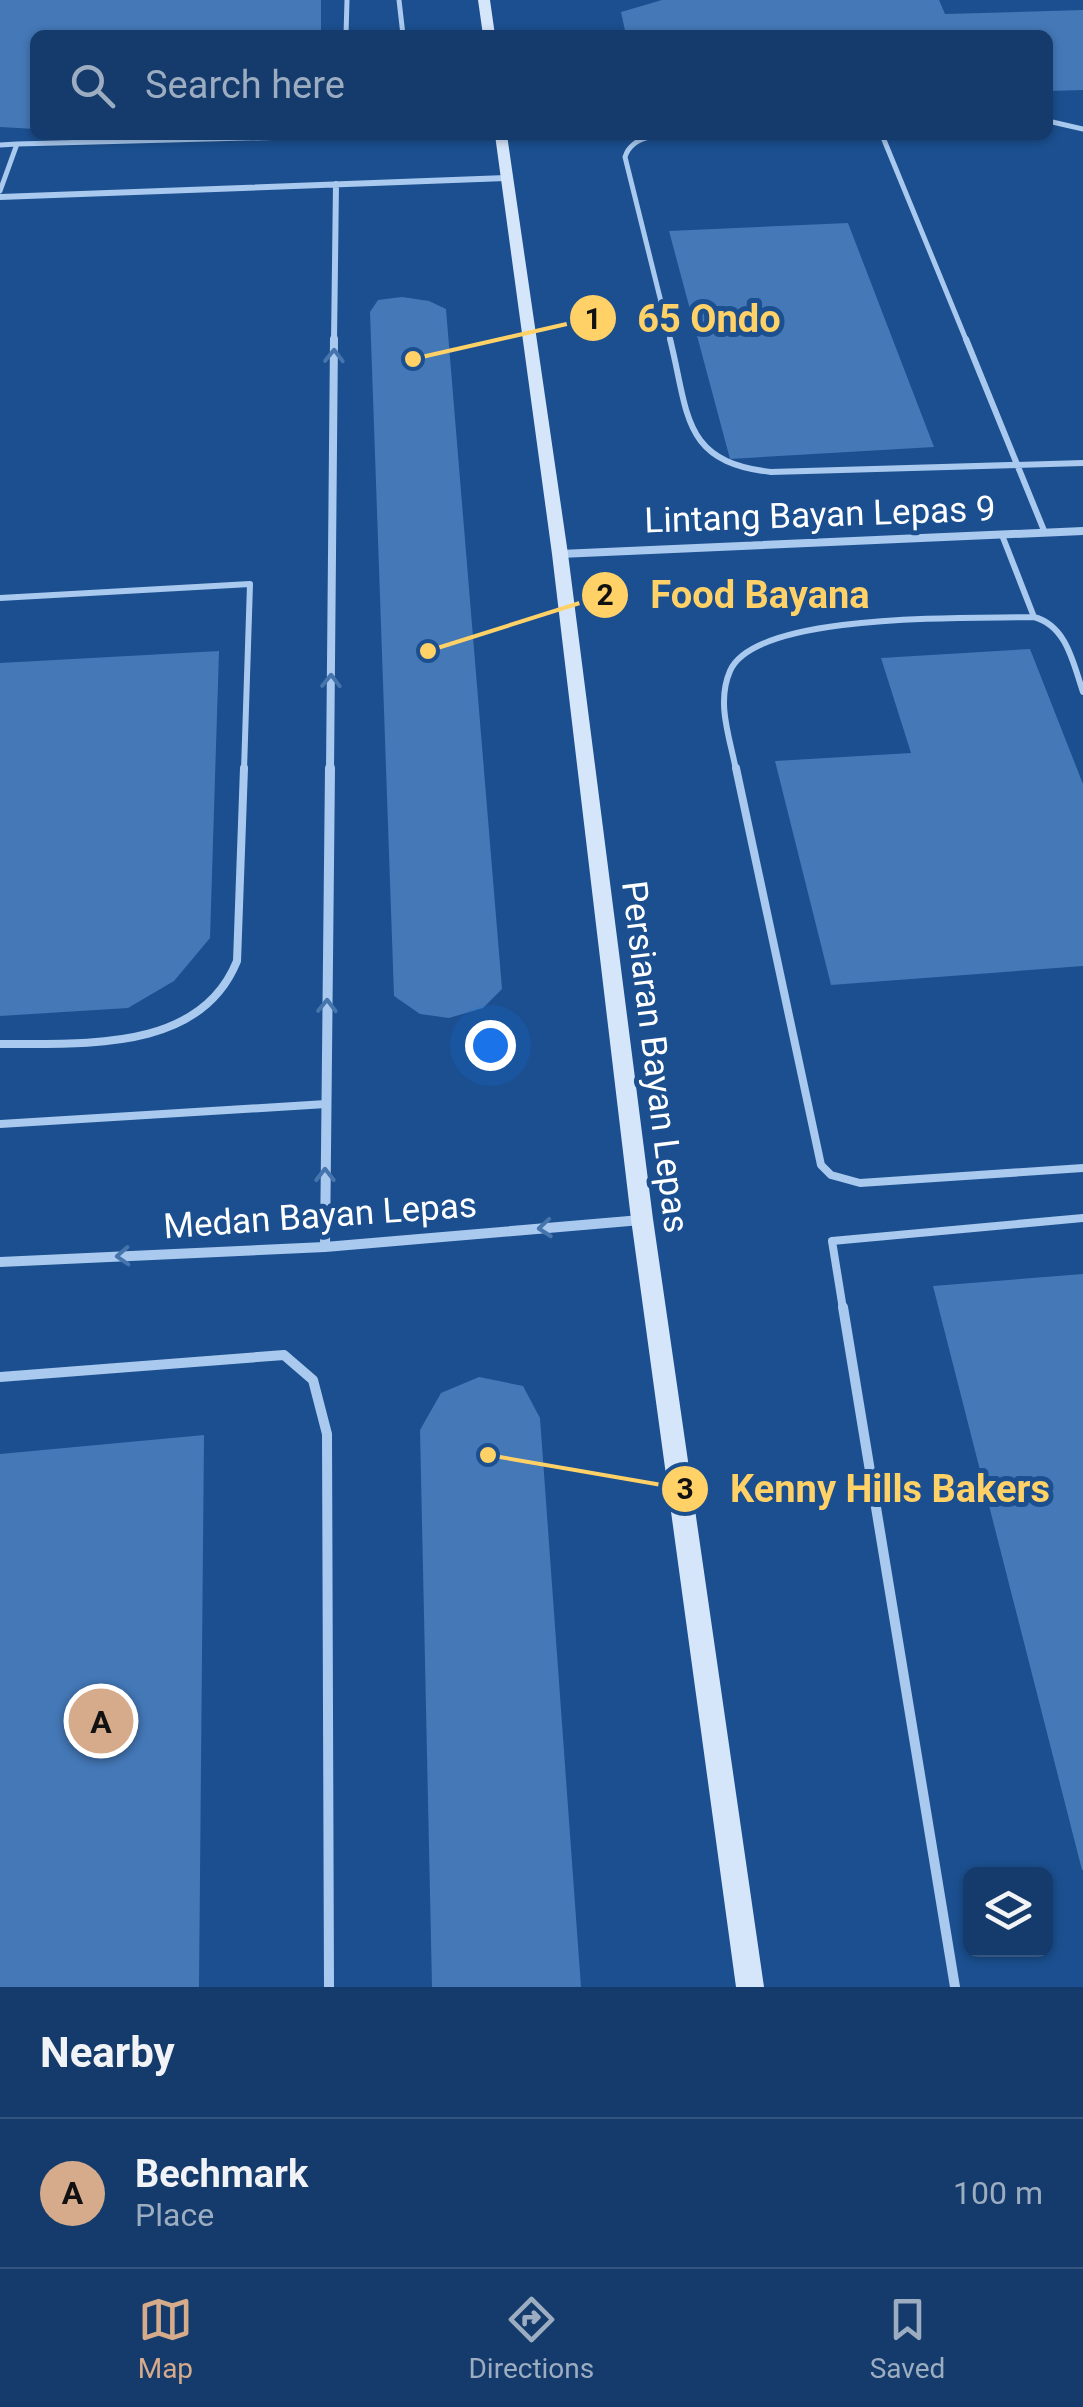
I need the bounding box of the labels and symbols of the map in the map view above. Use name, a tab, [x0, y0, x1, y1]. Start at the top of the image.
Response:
callout: 65 Ondo	[568, 284, 801, 352]
text: 65 Ondo	[637, 297, 781, 341]
text: 1	[584, 301, 602, 336]
one-way arrow	[324, 348, 345, 364]
street label: Lintang Bayan Lepas 9	[644, 488, 996, 542]
callout: Food Bayana	[580, 561, 889, 629]
text: Food Bayana	[650, 573, 870, 617]
text: 2	[596, 577, 614, 612]
one-way arrow	[320, 673, 341, 689]
street label: Persiaran Bayan Lepas	[613, 879, 697, 1235]
one-way arrow	[316, 998, 338, 1014]
your location	[465, 1020, 516, 1071]
one-way arrow	[314, 1167, 336, 1182]
street label: Medan Bayan Lepas	[162, 1185, 478, 1247]
one-way arrow	[537, 1216, 553, 1238]
one-way arrow	[114, 1245, 130, 1266]
callout: Kenny Hills Bakers	[660, 1455, 1070, 1523]
text: Kenny Hills Bakers	[730, 1467, 1050, 1511]
text: 3	[676, 1471, 694, 1506]
pin: A	[68, 1684, 134, 1758]

